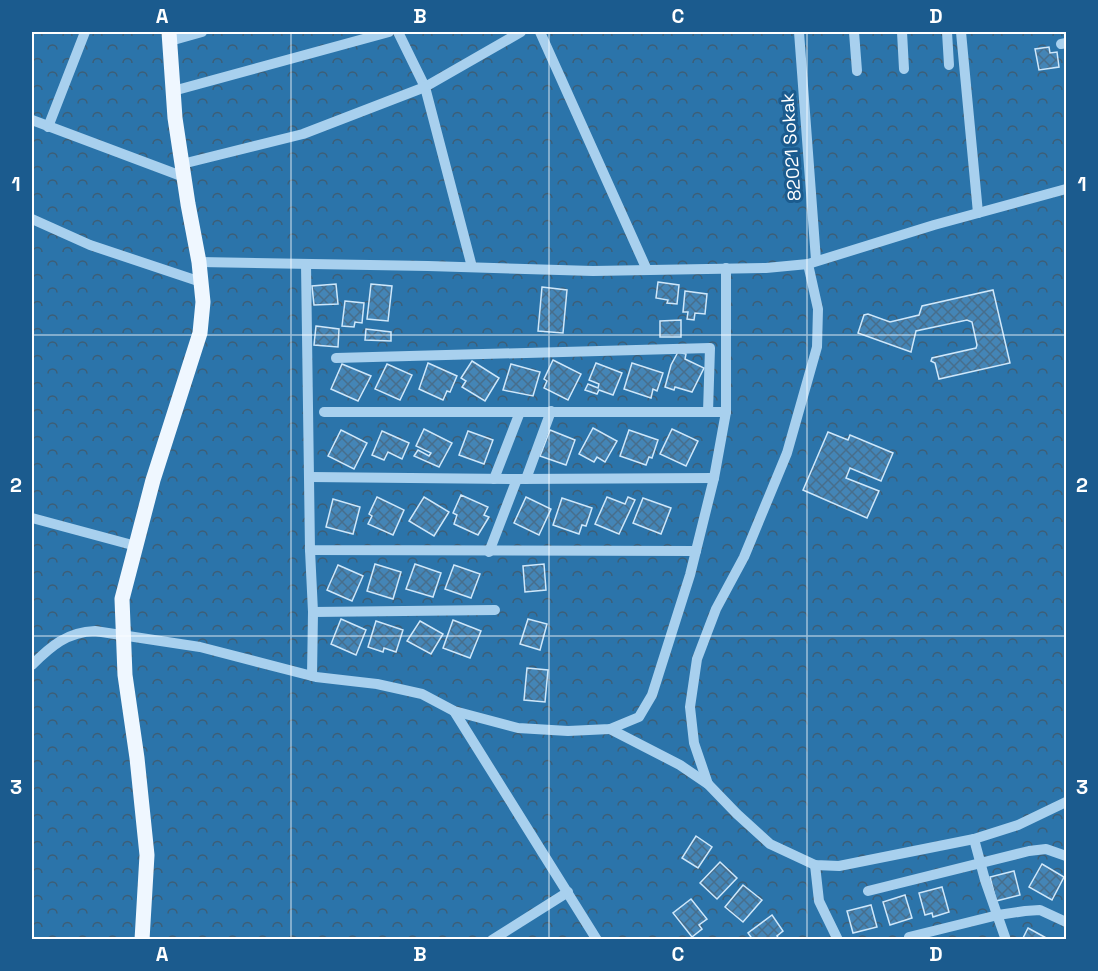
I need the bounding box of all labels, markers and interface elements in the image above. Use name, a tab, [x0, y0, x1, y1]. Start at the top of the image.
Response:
text: A	[156, 3, 169, 29]
text: B	[413, 3, 427, 29]
text: C	[672, 3, 685, 29]
text: D	[929, 3, 943, 29]
street label: 82021 Sokak	[775, 92, 806, 202]
text: 1	[11, 171, 21, 197]
text: 1	[1077, 171, 1087, 197]
text: 2	[10, 472, 22, 498]
text: 2	[1076, 472, 1088, 498]
text: 3	[10, 774, 22, 800]
text: 3	[1076, 774, 1088, 800]
text: A	[156, 941, 169, 967]
text: B	[413, 941, 427, 967]
text: C	[672, 941, 685, 967]
text: D	[929, 941, 943, 967]

